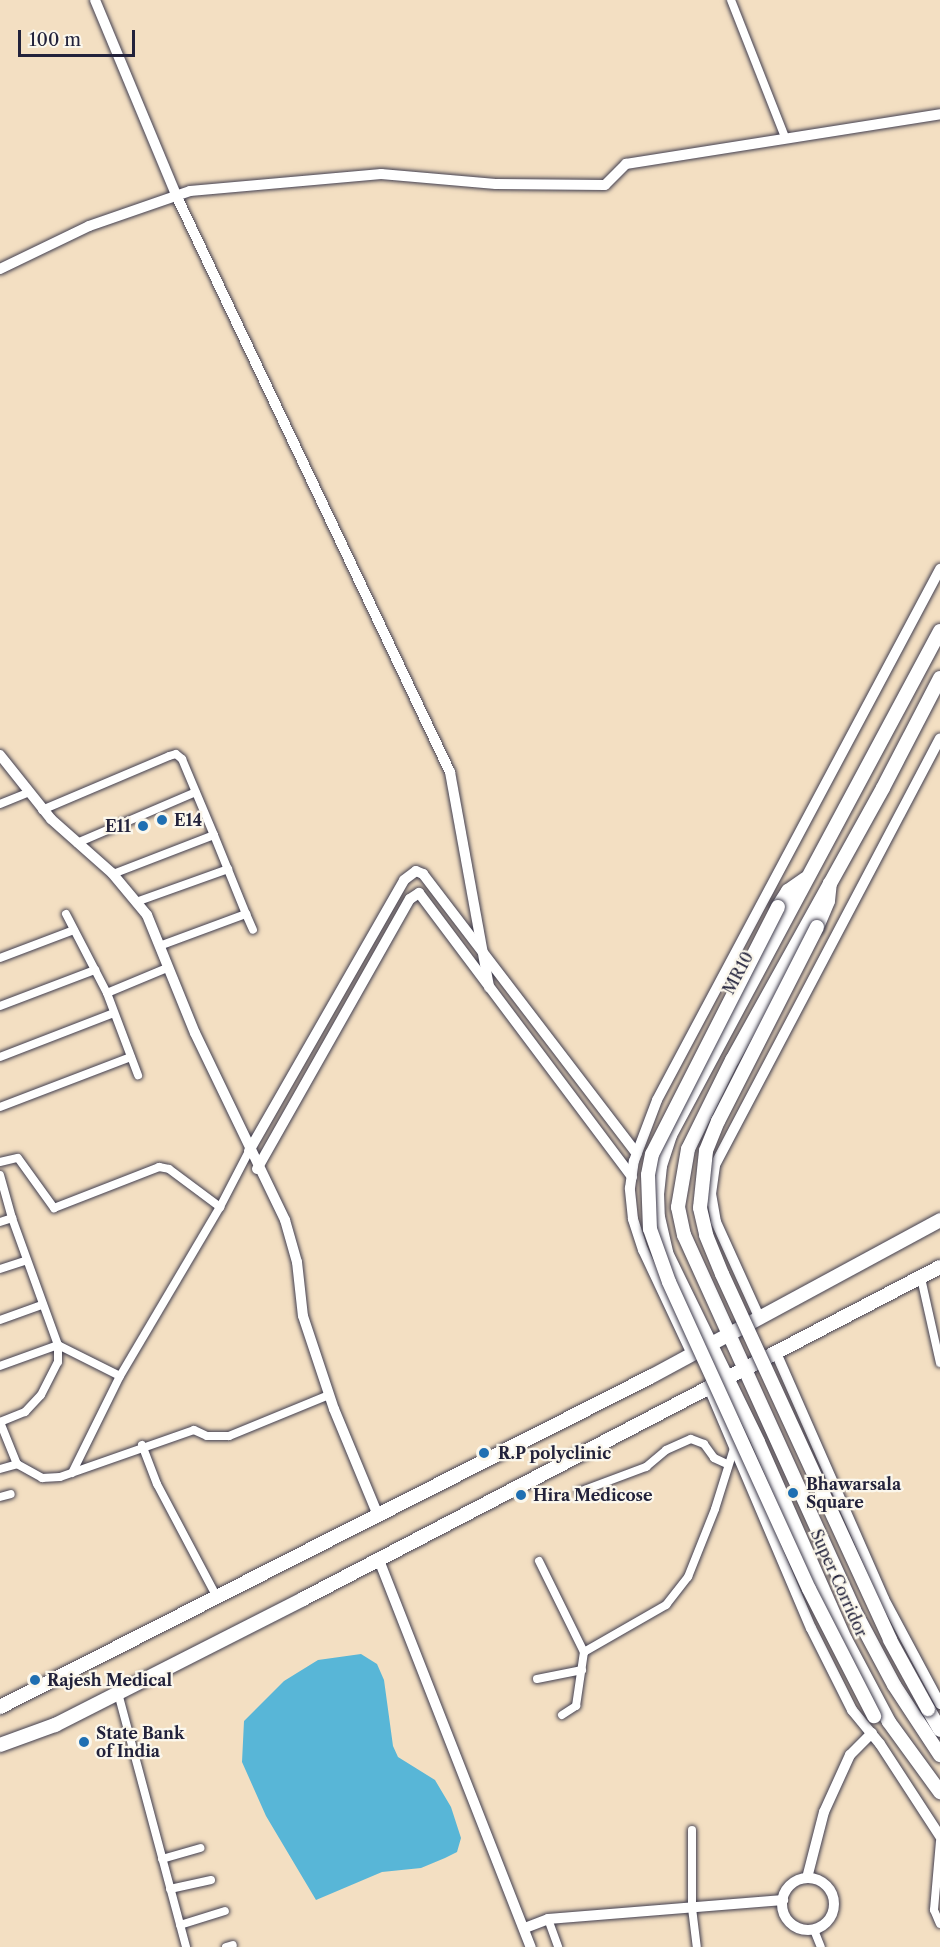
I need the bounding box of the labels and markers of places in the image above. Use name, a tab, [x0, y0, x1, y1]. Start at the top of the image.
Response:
place label: E14	[174, 810, 202, 830]
marker: E14	[155, 813, 169, 827]
place label: E11	[105, 816, 131, 836]
marker: E11	[136, 819, 150, 833]
place label: R.P polyclinic	[498, 1443, 611, 1463]
marker: R.P polyclinic	[475, 1444, 493, 1462]
place label: Bhawarsala Square	[806, 1474, 901, 1512]
marker: Bhawarsala Square	[784, 1484, 802, 1502]
place label: Hira Medicose	[533, 1485, 653, 1505]
marker: Hira Medicose	[514, 1488, 528, 1502]
place label: Rajesh Medical	[47, 1670, 172, 1690]
marker: Rajesh Medical	[28, 1673, 42, 1687]
place label: State Bank of India	[96, 1723, 185, 1761]
marker: State Bank of India	[77, 1735, 91, 1749]

